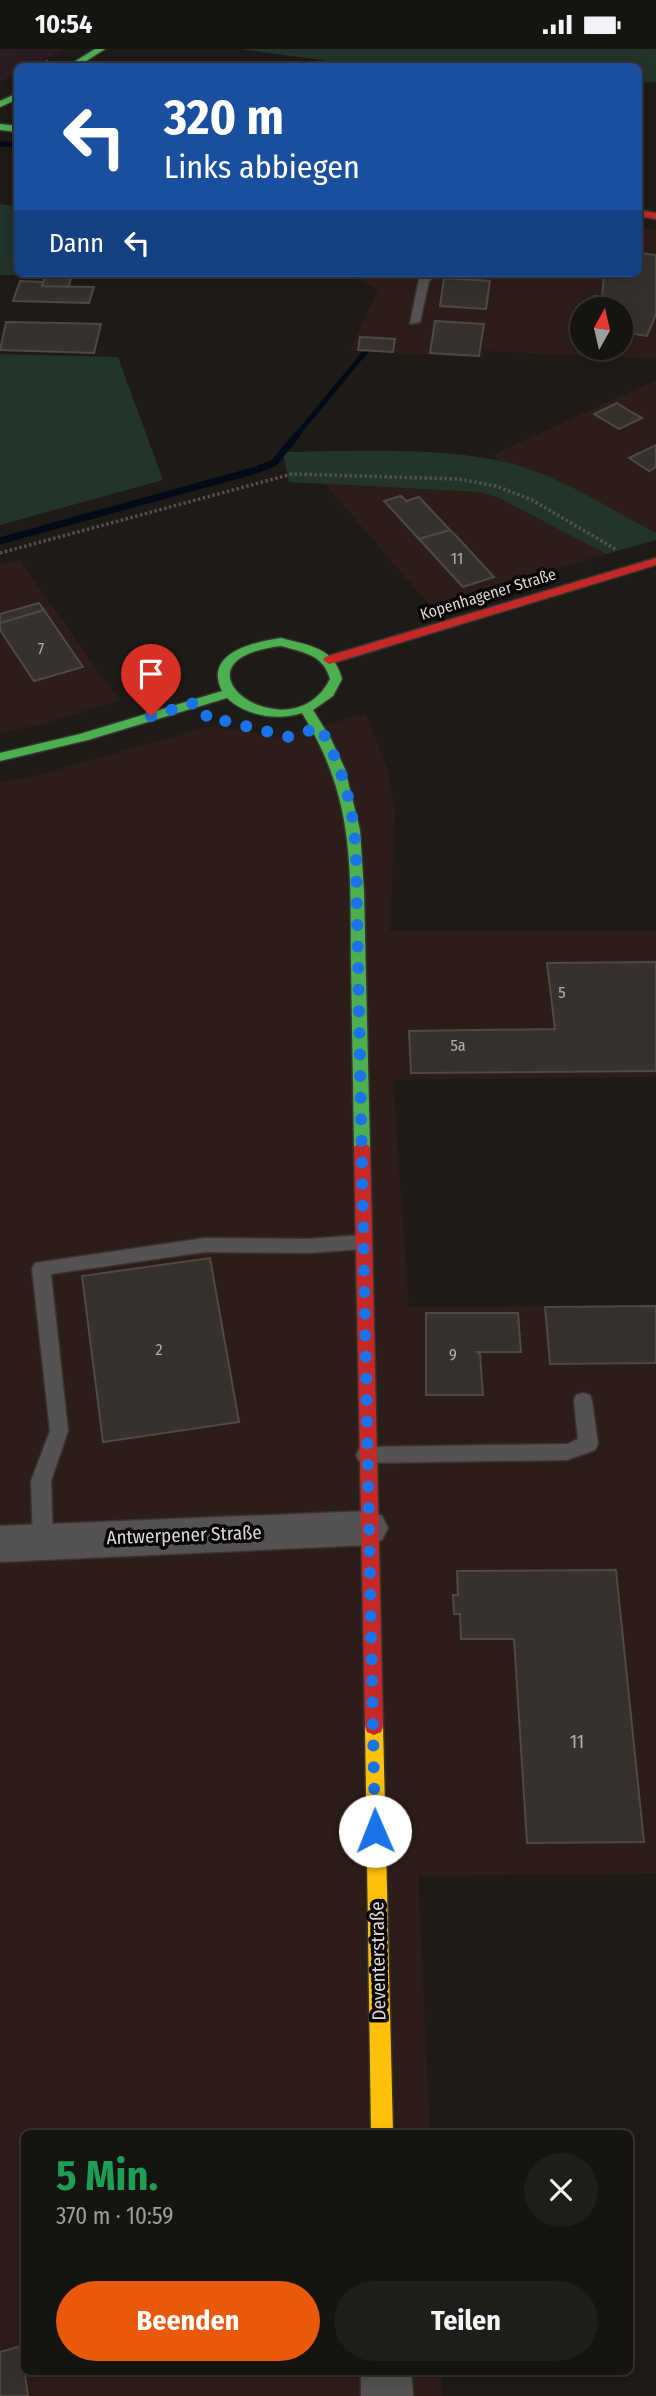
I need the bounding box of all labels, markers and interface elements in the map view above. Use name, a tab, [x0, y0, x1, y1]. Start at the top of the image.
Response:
text: 10:54	[35, 9, 93, 40]
text: 320 m	[164, 88, 284, 147]
icon: left	[49, 91, 140, 182]
text: Links abbiegen	[164, 148, 360, 186]
icon: left	[118, 224, 156, 262]
text: Dann	[49, 228, 104, 259]
north arrow	[570, 297, 634, 361]
map controls	[570, 297, 633, 360]
house number: 11	[451, 549, 463, 568]
street label: Kopenhagener Straße	[418, 564, 558, 624]
house number: 7	[38, 639, 45, 658]
pin	[121, 644, 181, 716]
icon: arrive	[132, 655, 170, 693]
house number: 5	[558, 983, 566, 1002]
house number: 5a	[450, 1036, 466, 1055]
house number: 2	[155, 1340, 163, 1359]
house number: 9	[449, 1345, 457, 1364]
street label: Antwerpener Straße	[106, 1521, 262, 1549]
house number: 11	[570, 1730, 584, 1753]
position arrow	[338, 1794, 412, 1868]
street label: Deventerstraße	[365, 1901, 391, 2021]
text: 5 Min.	[56, 2151, 158, 2201]
button: close	[524, 2153, 598, 2227]
text: 370 m · 10:59	[56, 2202, 173, 2230]
button: Beenden	[56, 2281, 320, 2361]
button: Teilen	[334, 2281, 598, 2361]

